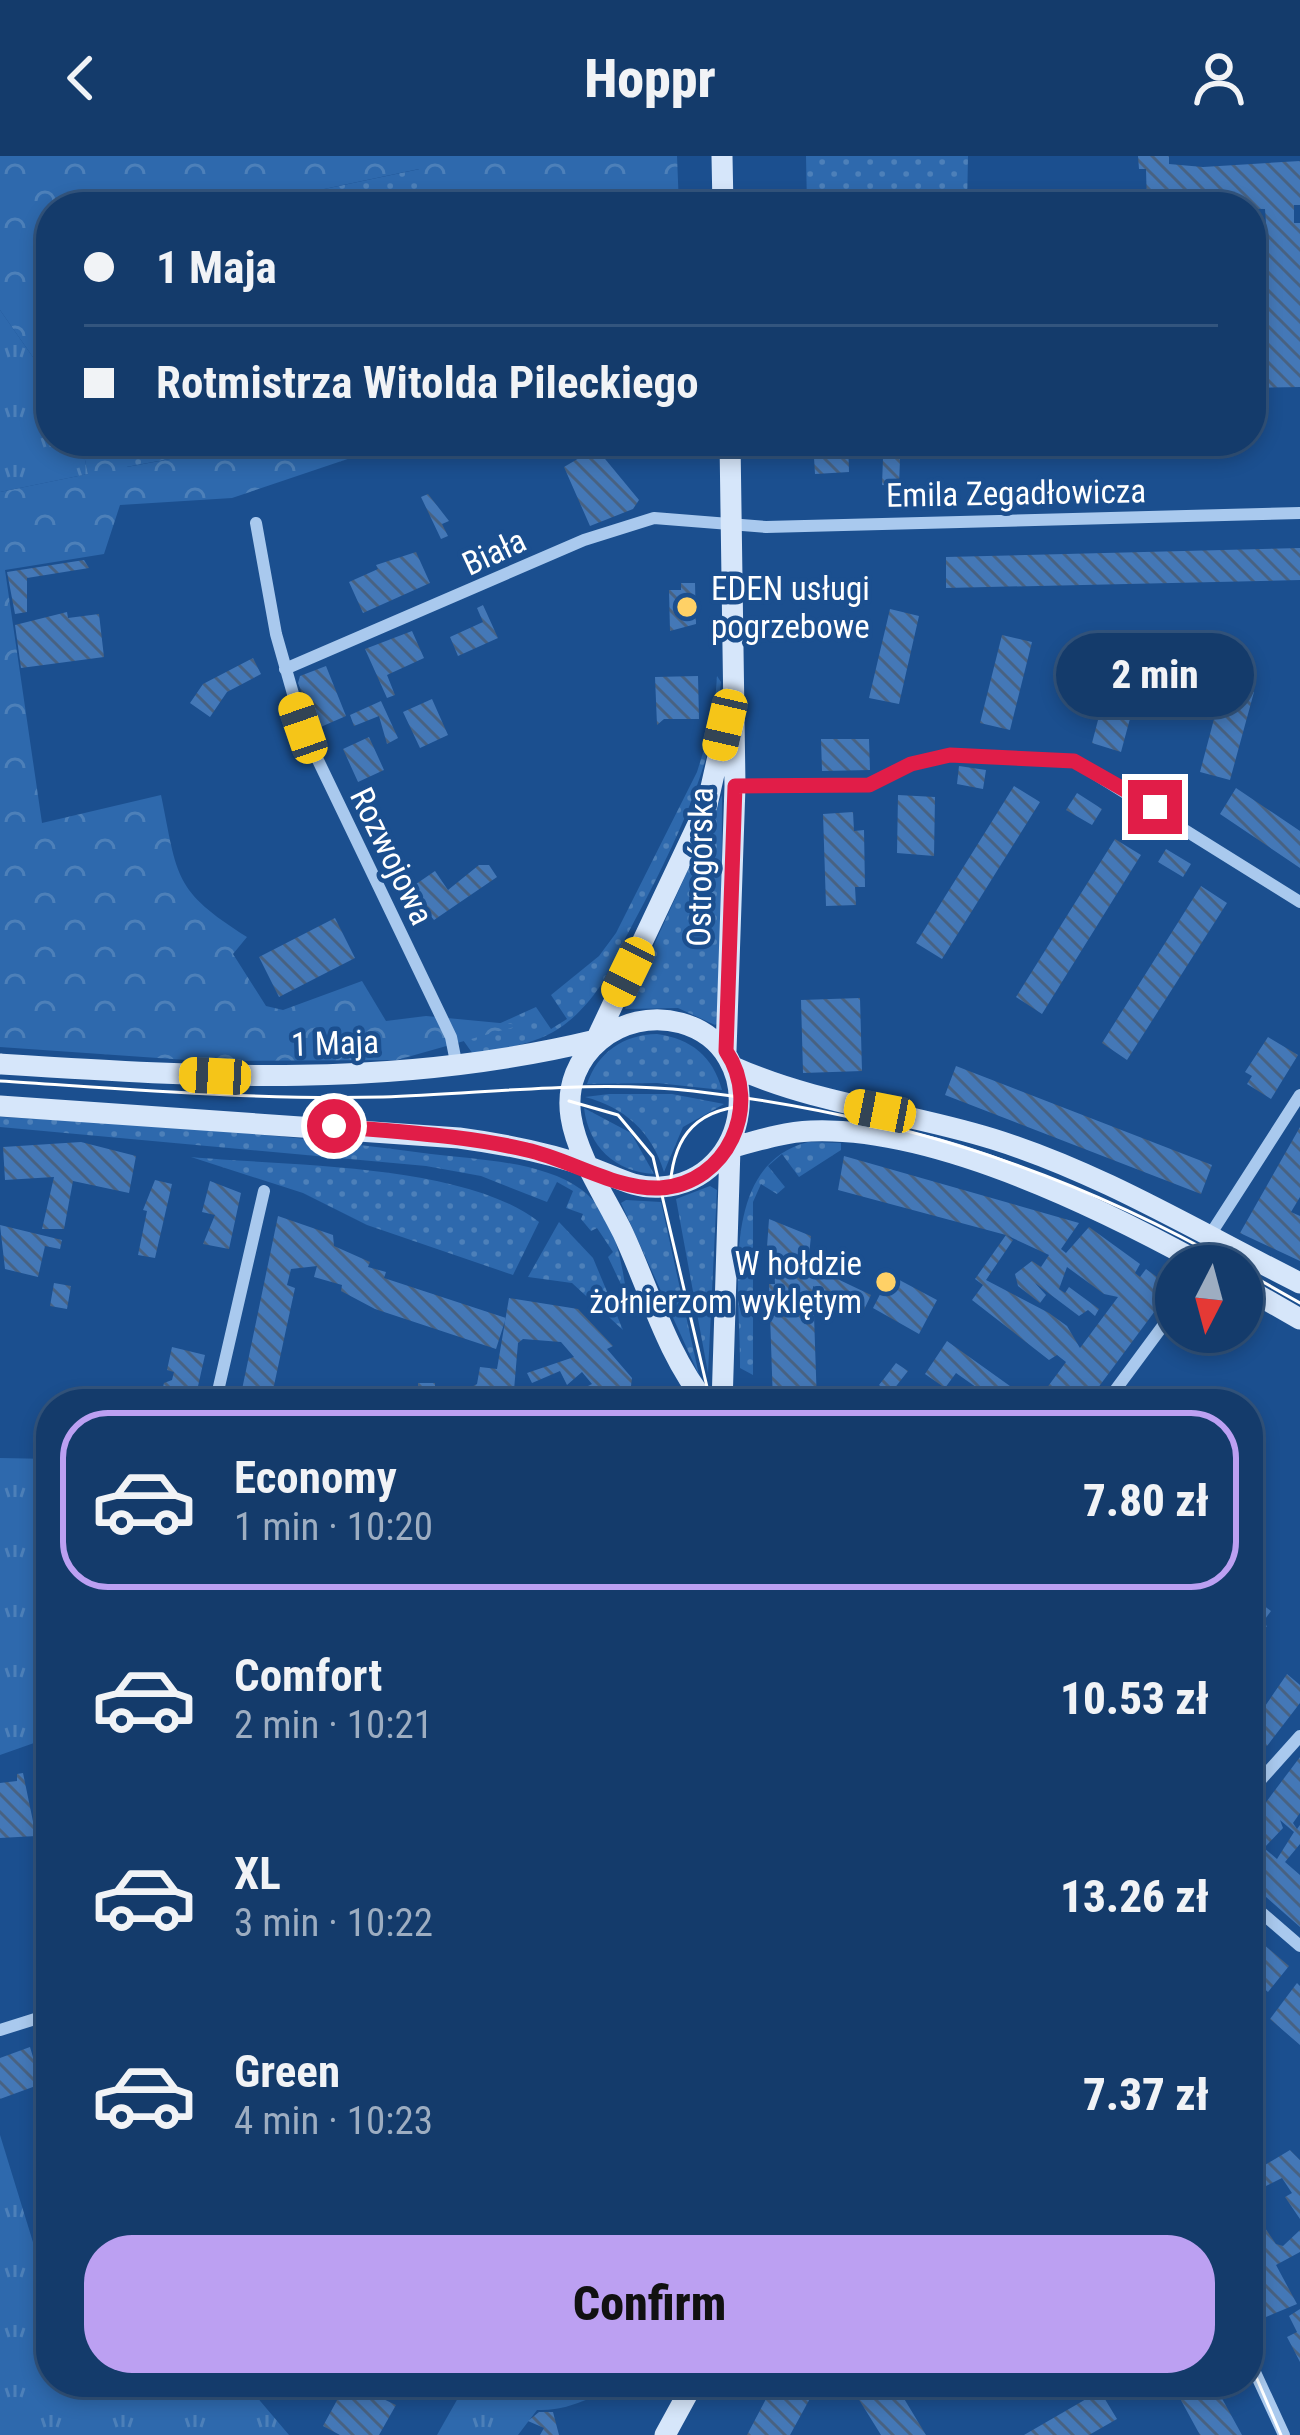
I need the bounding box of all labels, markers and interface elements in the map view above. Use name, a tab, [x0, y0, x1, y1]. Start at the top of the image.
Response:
icon: back	[48, 45, 114, 111]
icon: person	[1186, 45, 1252, 111]
text: Hoppr	[584, 47, 716, 110]
text: 1 Maja	[156, 241, 277, 294]
text: Rotmistrza Witolda Pileckiego	[156, 356, 699, 409]
street label: Emila Zegadłowicza	[886, 471, 1146, 515]
street label: Biała	[456, 520, 532, 584]
place label: EDEN usługi pogrzebowe	[711, 569, 870, 646]
marker: EDEN usługi pogrzebowe	[674, 594, 700, 620]
callout: 2 min	[1056, 633, 1254, 717]
text: 2 min	[1112, 652, 1198, 698]
car	[699, 686, 751, 764]
car	[274, 688, 332, 768]
route end	[1128, 780, 1182, 834]
street label: Rozwojowa	[342, 781, 442, 931]
street label: Ostrogórska	[679, 787, 721, 947]
car	[596, 932, 660, 1012]
street label: 1 Maja	[290, 1022, 380, 1064]
car	[178, 1056, 252, 1096]
car	[841, 1086, 919, 1136]
route start	[307, 1099, 361, 1153]
place label: W hołdzie żołnierzom wyklętym	[589, 1244, 862, 1321]
north arrow	[1155, 1245, 1263, 1353]
map controls	[1155, 1245, 1263, 1353]
marker: W hołdzie żołnierzom wyklętym	[873, 1269, 899, 1295]
icon: car	[90, 1446, 198, 1554]
text: Economy	[234, 1451, 397, 1504]
text: 7.80 zł	[1083, 1474, 1209, 1527]
text: 1 min · 10:20	[234, 1504, 433, 1550]
icon: car	[90, 1644, 198, 1752]
text: Comfort	[234, 1649, 382, 1702]
text: 10.53 zł	[1060, 1672, 1209, 1725]
text: 2 min · 10:21	[234, 1702, 433, 1748]
icon: car	[90, 1842, 198, 1950]
text: XL	[234, 1847, 281, 1900]
text: 13.26 zł	[1060, 1870, 1209, 1923]
text: 3 min · 10:22	[234, 1900, 433, 1946]
icon: car	[90, 2040, 198, 2148]
text: Green	[234, 2045, 340, 2098]
text: 7.37 zł	[1083, 2068, 1209, 2121]
text: 4 min · 10:23	[234, 2098, 433, 2144]
button: Confirm	[84, 2235, 1215, 2373]

